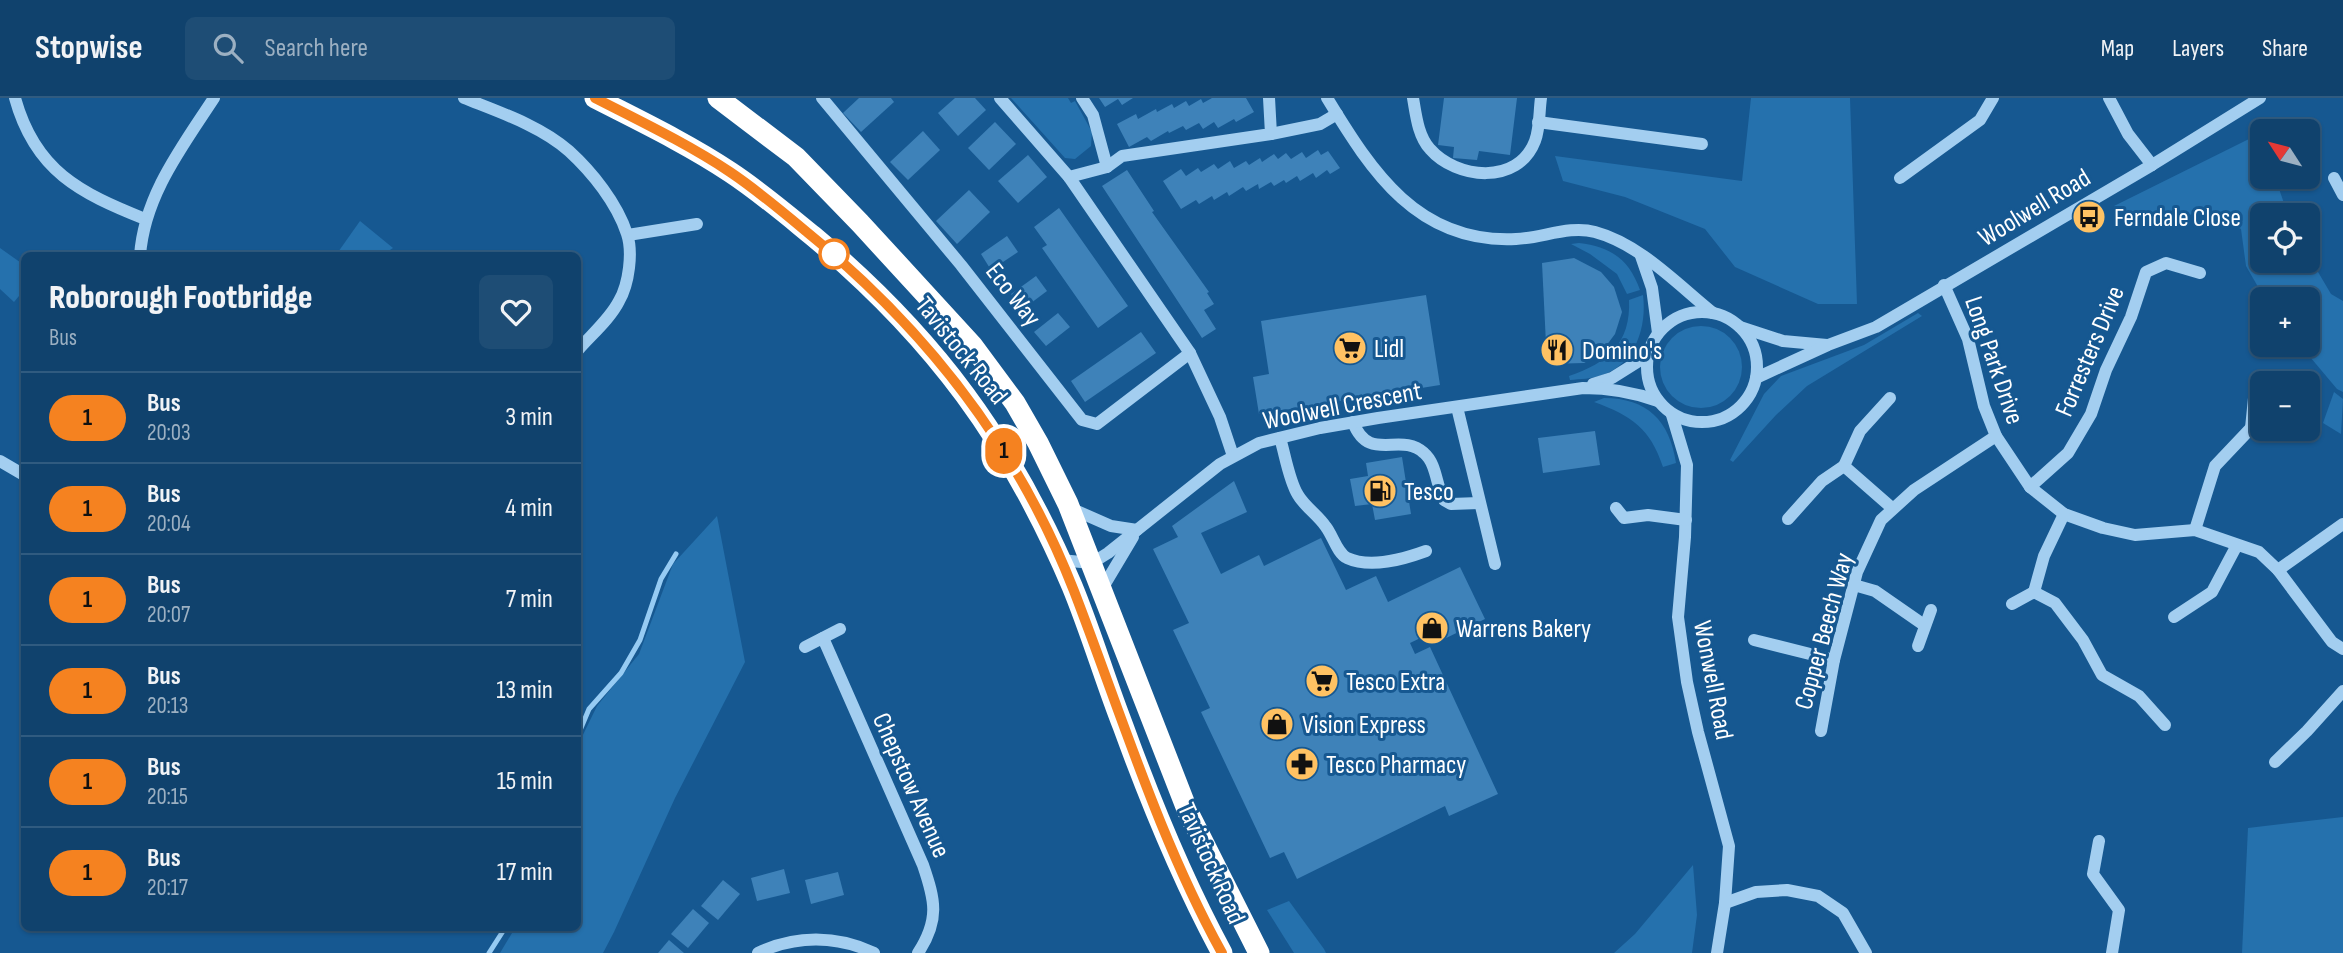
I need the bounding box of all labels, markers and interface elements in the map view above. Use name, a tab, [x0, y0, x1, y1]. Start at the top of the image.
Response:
search box	[185, 17, 675, 80]
text: Stopwise	[35, 28, 143, 68]
icon: search	[209, 29, 247, 67]
text: Search here	[265, 33, 368, 64]
text: Map	[2101, 34, 2134, 63]
text: Layers	[2172, 34, 2224, 63]
text: Share	[2262, 34, 2308, 63]
north arrow	[2250, 119, 2320, 189]
map controls	[2250, 119, 2320, 441]
street label: Woolwell Road	[1973, 163, 2096, 254]
bus stop icon: Ferndale Close	[2070, 198, 2108, 236]
place label: Ferndale Close	[2114, 203, 2241, 234]
button: locate	[2250, 203, 2320, 273]
unlabelled marker	[819, 239, 849, 269]
street label: Eco Way	[978, 257, 1047, 333]
button: heart	[479, 275, 553, 349]
text: Roborough Footbridge	[49, 278, 313, 318]
street label: Forresters Drive	[2049, 282, 2132, 421]
button: +	[2250, 287, 2320, 357]
street label: Tavistock Road	[908, 291, 1014, 411]
street label: Long Park Drive	[1957, 292, 2030, 429]
text: Bus	[49, 324, 77, 352]
supermarket icon: Lidl	[1331, 329, 1369, 367]
restaurant icon: Domino's	[1538, 331, 1576, 369]
place label: Lidl	[1374, 334, 1404, 365]
place label: Domino's	[1582, 336, 1662, 367]
button: −	[2250, 371, 2320, 441]
street label: Woolwell Crescent	[1260, 376, 1424, 437]
text: Bus	[147, 388, 181, 419]
text: 3 min	[505, 402, 553, 433]
text: 1	[83, 403, 92, 432]
text: 20:03	[147, 419, 191, 447]
line badge: 1	[981, 428, 1027, 474]
text: 1	[999, 436, 1009, 465]
fuel station icon: Tesco	[1361, 472, 1399, 510]
place label: Tesco	[1404, 477, 1454, 508]
text: Bus	[147, 479, 181, 510]
text: 4 min	[505, 493, 553, 524]
text: 1	[83, 494, 92, 523]
text: 20:04	[147, 510, 191, 538]
street label: Copper Beech Way	[1789, 550, 1860, 713]
text: Bus	[147, 570, 181, 601]
text: 7 min	[506, 584, 553, 615]
text: 1	[83, 585, 92, 614]
text: 20:07	[147, 601, 190, 629]
shop icon: Warrens Bakery	[1413, 609, 1451, 647]
place label: Warrens Bakery	[1456, 614, 1591, 645]
street label: Wonwell Road	[1686, 618, 1739, 742]
text: Bus	[147, 661, 181, 692]
supermarket icon: Tesco Extra	[1303, 662, 1341, 700]
place label: Tesco Extra	[1346, 667, 1445, 698]
text: 13 min	[496, 675, 553, 706]
text: 1	[83, 676, 92, 705]
text: 20:13	[147, 692, 189, 720]
shop icon: Vision Express	[1258, 705, 1296, 743]
street label: Chepstow Avenue	[865, 709, 956, 863]
place label: Vision Express	[1302, 710, 1426, 741]
pharmacy icon: Tesco Pharmacy	[1283, 745, 1321, 783]
place label: Tesco Pharmacy	[1326, 750, 1466, 781]
text: Bus	[147, 752, 181, 783]
text: 15 min	[497, 766, 553, 797]
text: 1	[83, 767, 92, 796]
text: 20:15	[147, 783, 188, 811]
street label: Tavistock Road	[1170, 798, 1251, 929]
text: Bus	[147, 843, 181, 874]
text: 17 min	[497, 857, 553, 888]
text: 1	[83, 858, 92, 887]
text: 20:17	[147, 874, 188, 902]

